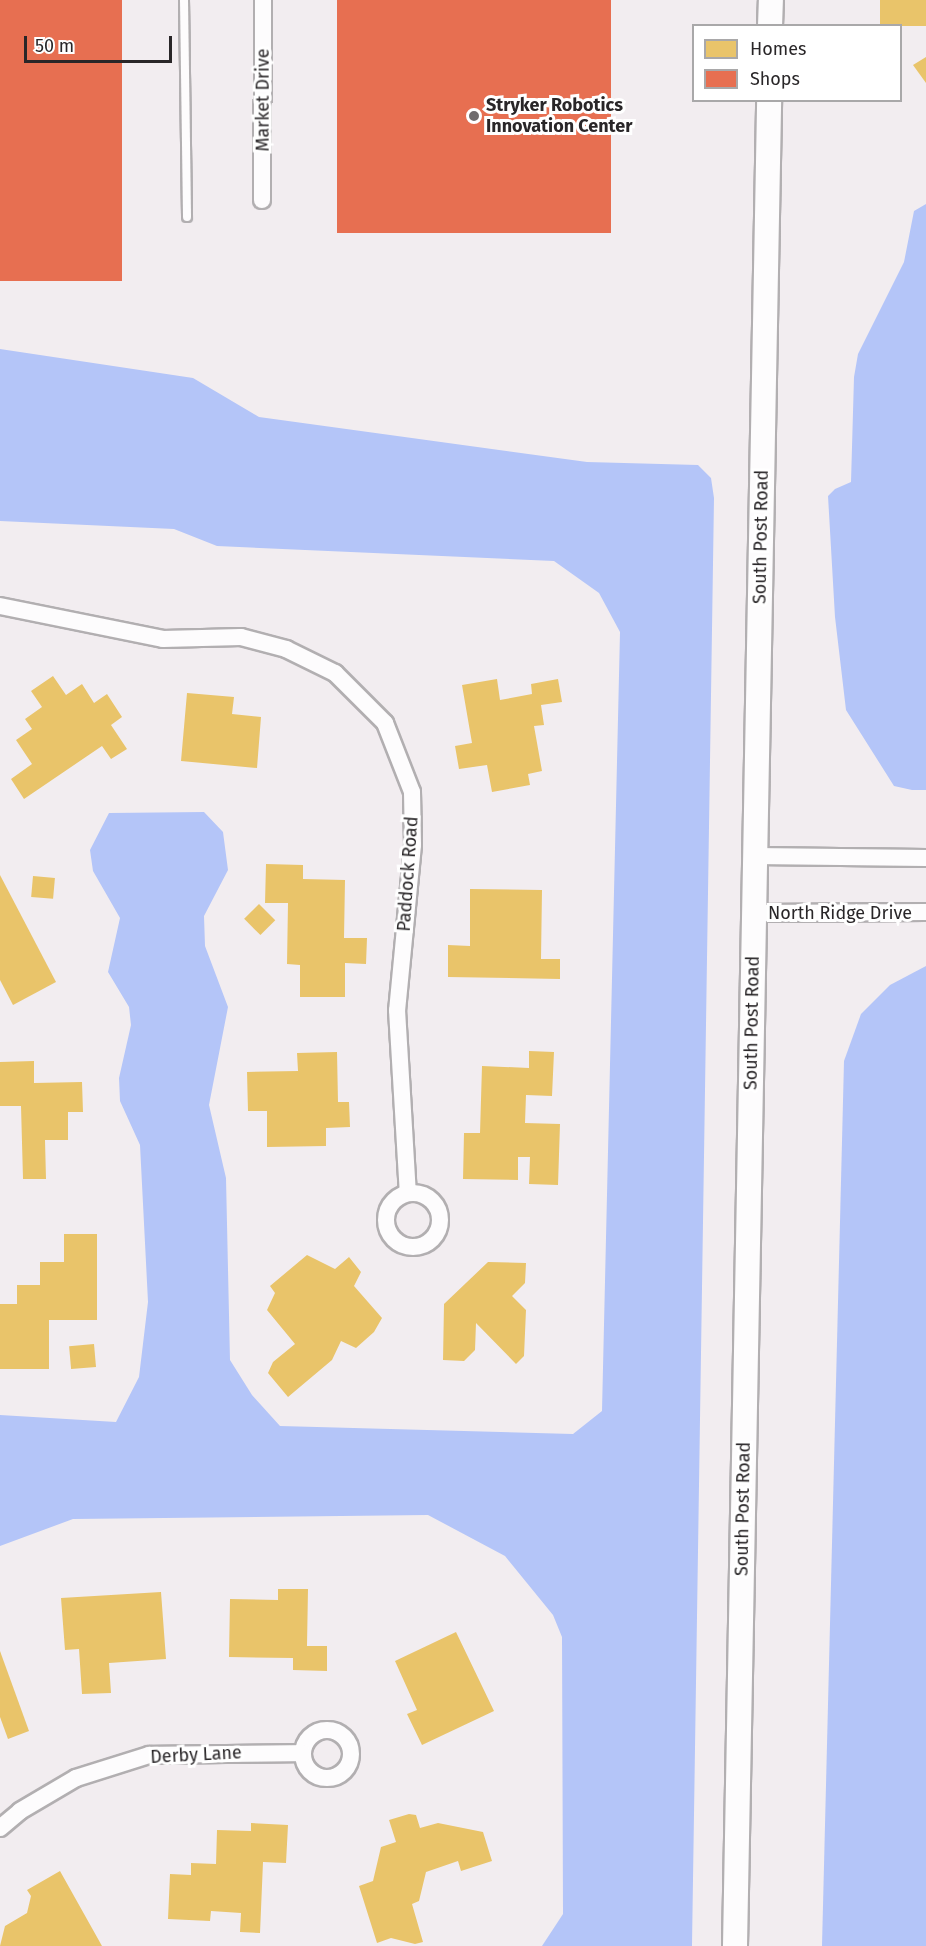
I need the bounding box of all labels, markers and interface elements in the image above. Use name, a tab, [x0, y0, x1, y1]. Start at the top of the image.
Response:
scale bar	[27, 24, 176, 62]
legend	[692, 24, 902, 102]
text: 50 m	[35, 35, 74, 57]
text: Homes	[750, 38, 806, 60]
street label: Market Drive	[252, 48, 274, 152]
text: Shops	[750, 68, 800, 90]
place label: Stryker Robotics Innovation Center	[486, 95, 632, 138]
marker: Stryker Robotics Innovation Center	[467, 109, 481, 123]
street label: South Post Road	[749, 470, 773, 604]
street label: Paddock Road	[393, 816, 423, 932]
street label: North Ridge Drive	[768, 902, 912, 924]
street label: South Post Road	[740, 956, 764, 1090]
street label: South Post Road	[731, 1442, 755, 1576]
street label: Derby Lane	[150, 1742, 242, 1768]

